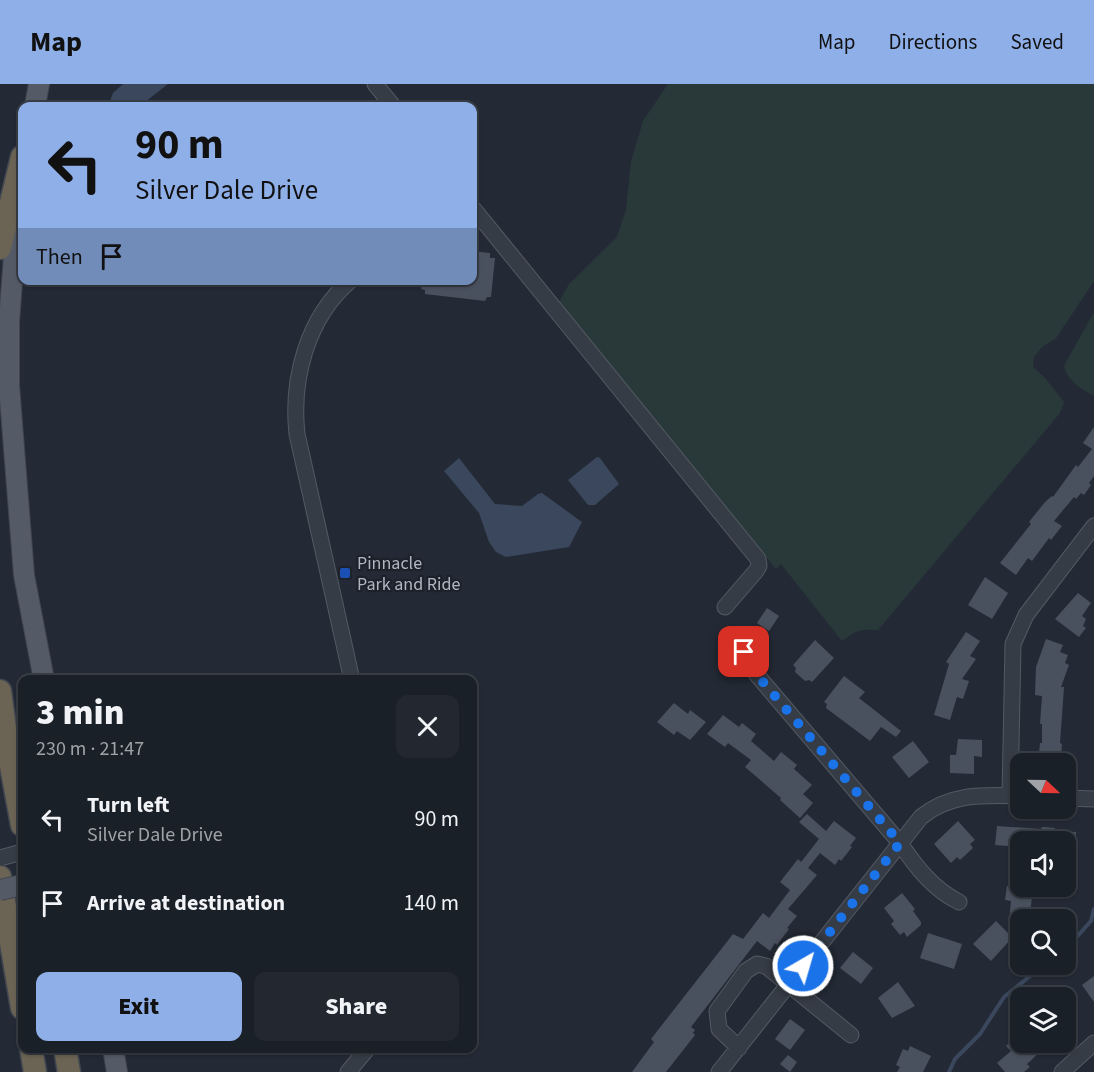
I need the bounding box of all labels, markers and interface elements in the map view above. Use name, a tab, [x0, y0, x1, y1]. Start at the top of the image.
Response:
text: Map	[30, 22, 82, 62]
text: Map	[818, 27, 856, 57]
text: Directions	[889, 27, 977, 57]
text: Saved	[1010, 27, 1064, 57]
text: 90 m	[135, 115, 224, 175]
icon: left	[36, 126, 114, 204]
text: Silver Dale Drive	[135, 171, 318, 210]
icon: arrive	[95, 240, 128, 273]
text: Then	[36, 241, 83, 273]
place label: Pinnacle Park and Ride	[357, 551, 460, 597]
marker: Pinnacle Park and Ride	[338, 566, 352, 580]
pin	[718, 626, 769, 677]
icon: arrive	[727, 635, 760, 668]
text: 3 min	[36, 687, 124, 738]
button: close	[396, 695, 459, 758]
text: 230 m · 21:47	[36, 735, 144, 763]
north arrow	[1010, 753, 1076, 819]
map controls	[1010, 753, 1076, 1053]
text: Turn left	[87, 789, 169, 821]
icon: left	[36, 803, 69, 836]
text: 90 m	[414, 803, 459, 835]
text: Silver Dale Drive	[87, 821, 223, 849]
button: sound	[1010, 831, 1076, 897]
icon: arrive	[36, 887, 69, 920]
text: Arrive at destination	[87, 887, 285, 919]
text: 140 m	[404, 887, 459, 919]
button: search	[1010, 909, 1076, 975]
position arrow	[771, 934, 835, 998]
button: Exit	[36, 972, 242, 1041]
button: Share	[254, 972, 459, 1041]
button: layers	[1010, 987, 1076, 1053]

